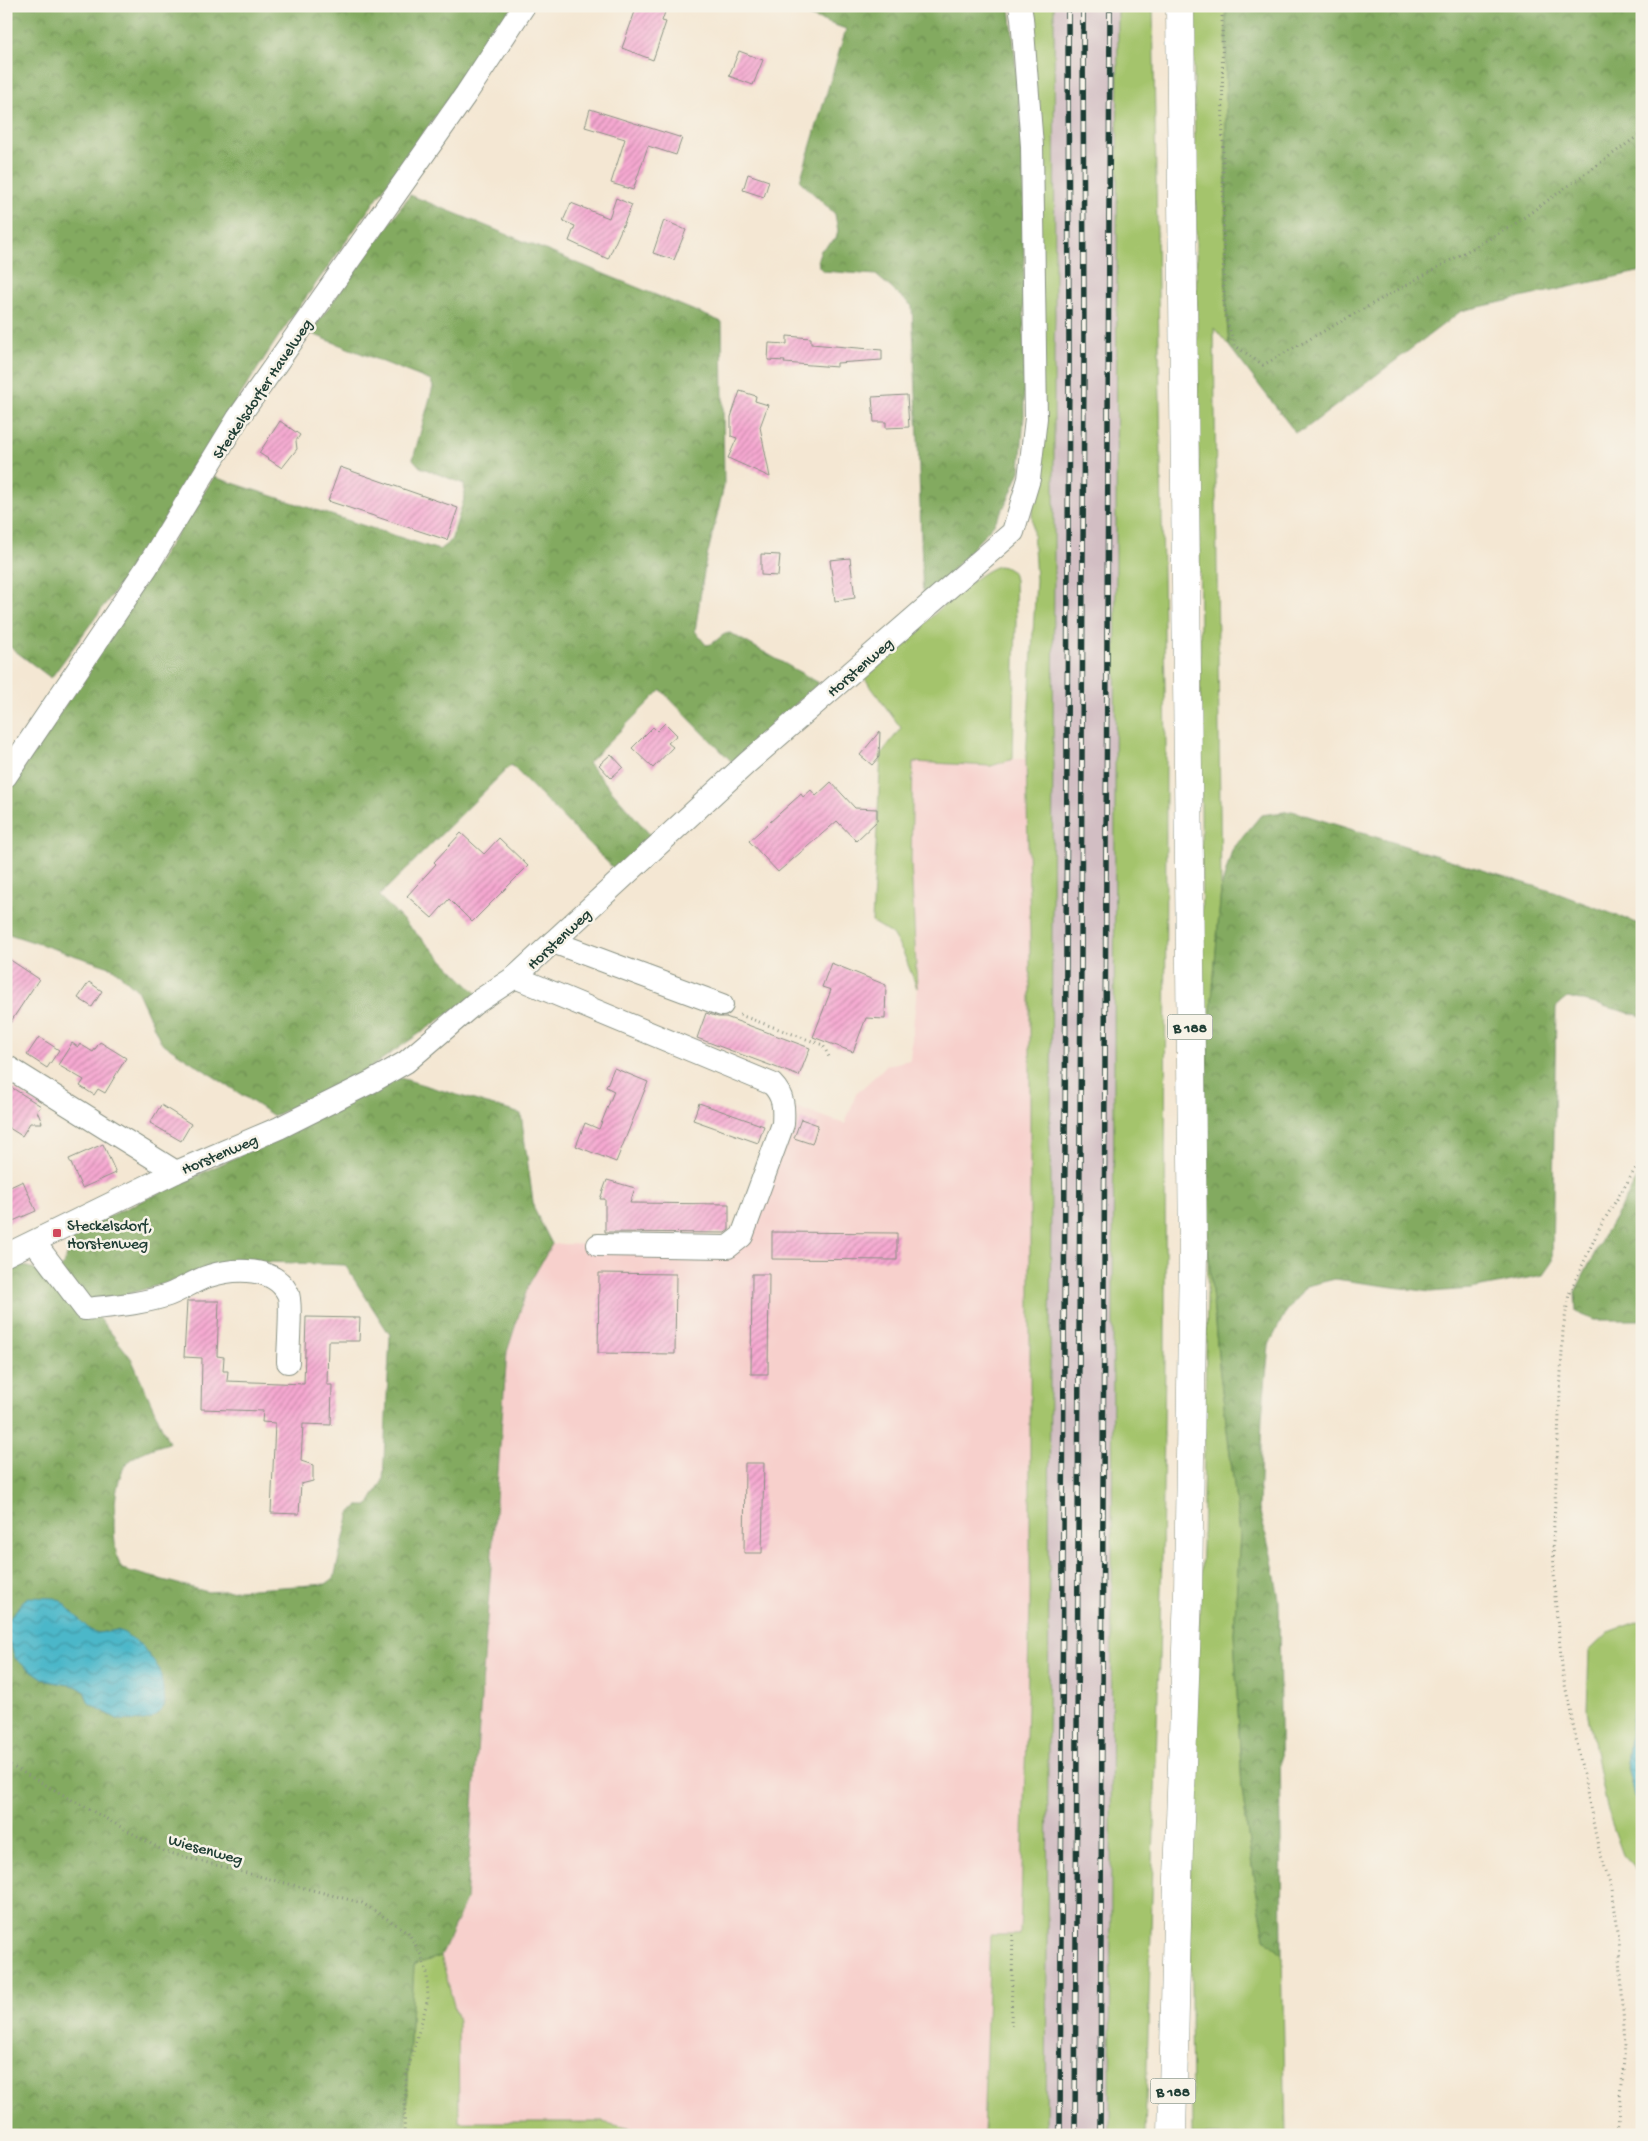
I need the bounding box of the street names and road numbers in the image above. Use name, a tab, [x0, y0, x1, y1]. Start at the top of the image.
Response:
street label: Steckelsdorfer Havelweg	[210, 316, 318, 464]
street label: Horstenweg	[824, 635, 898, 702]
street label: Horstenweg	[524, 906, 597, 975]
road number: B 188	[1168, 1014, 1212, 1040]
street label: Horstenweg	[179, 1132, 261, 1181]
street label: Wiesenweg	[165, 1832, 245, 1871]
road number: B 188	[1150, 2078, 1196, 2104]

